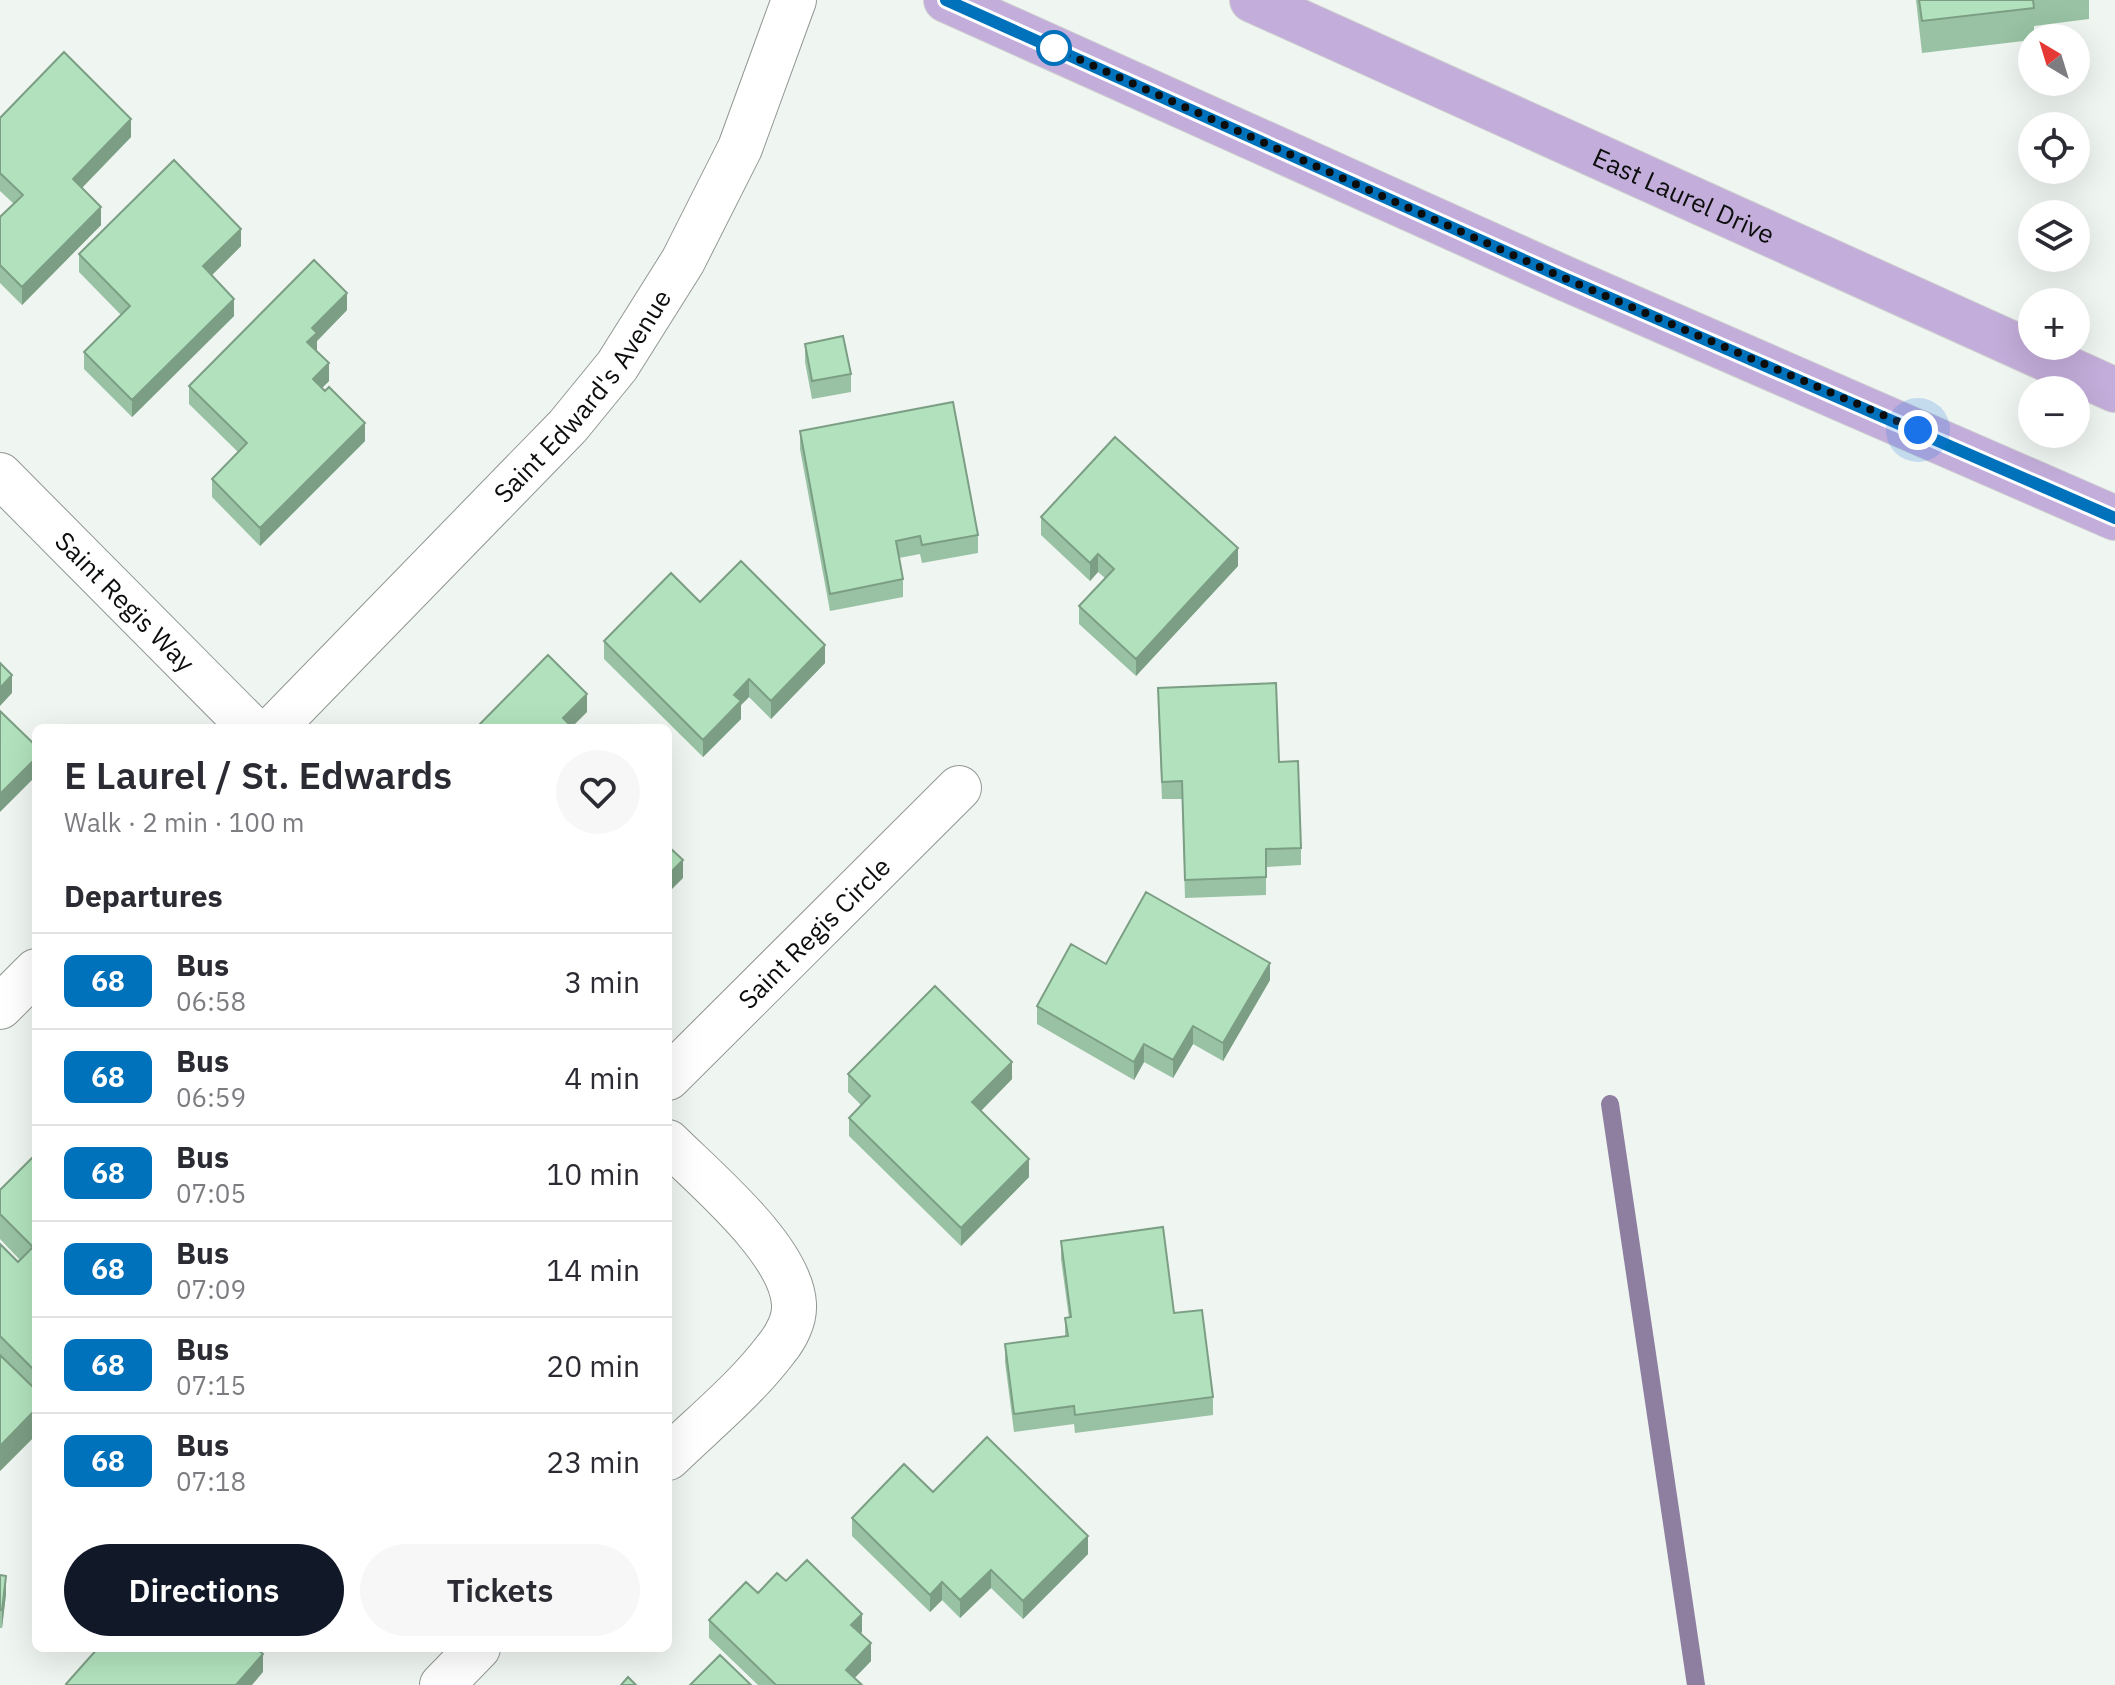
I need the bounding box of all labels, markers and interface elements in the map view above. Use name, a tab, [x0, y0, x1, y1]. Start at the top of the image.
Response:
north arrow	[2018, 24, 2090, 96]
map controls	[2018, 24, 2090, 448]
unlabelled marker	[1037, 31, 1071, 65]
button: locate	[2018, 112, 2090, 184]
street label: East Laurel Drive	[1588, 139, 1780, 251]
button: layers	[2018, 200, 2090, 272]
street label: Saint Edward's Avenue	[486, 283, 678, 510]
button: +	[2018, 288, 2090, 360]
button: −	[2018, 376, 2090, 448]
your location	[1898, 410, 1938, 450]
street label: Saint Regis Way	[48, 524, 203, 679]
text: E Laurel / St. Edwards	[64, 750, 452, 799]
button: heart	[556, 750, 640, 834]
text: Walk · 2 min · 100 m	[64, 805, 304, 839]
street label: Saint Regis Circle	[730, 849, 897, 1016]
text: Departures	[64, 876, 223, 915]
text: Bus	[176, 945, 229, 984]
text: 68	[91, 962, 125, 999]
text: 3 min	[564, 962, 640, 1001]
text: 06:58	[176, 984, 246, 1018]
text: Bus	[176, 1041, 229, 1080]
text: 68	[91, 1058, 125, 1095]
text: 4 min	[564, 1058, 640, 1097]
text: 06:59	[176, 1080, 246, 1114]
text: Bus	[176, 1137, 229, 1176]
text: 68	[91, 1154, 125, 1191]
text: 10 min	[546, 1154, 640, 1193]
text: 07:05	[176, 1176, 246, 1210]
text: Bus	[176, 1233, 229, 1272]
text: 68	[91, 1250, 125, 1287]
text: 14 min	[546, 1250, 640, 1289]
text: 07:09	[176, 1272, 246, 1306]
text: Bus	[176, 1329, 229, 1368]
text: 68	[91, 1346, 125, 1383]
text: 20 min	[546, 1346, 640, 1385]
text: 07:15	[176, 1368, 246, 1402]
text: Bus	[176, 1425, 229, 1464]
text: 68	[91, 1442, 125, 1479]
text: 23 min	[546, 1442, 640, 1481]
text: 07:18	[176, 1464, 246, 1498]
button: Directions	[64, 1544, 344, 1636]
button: Tickets	[360, 1544, 640, 1636]

